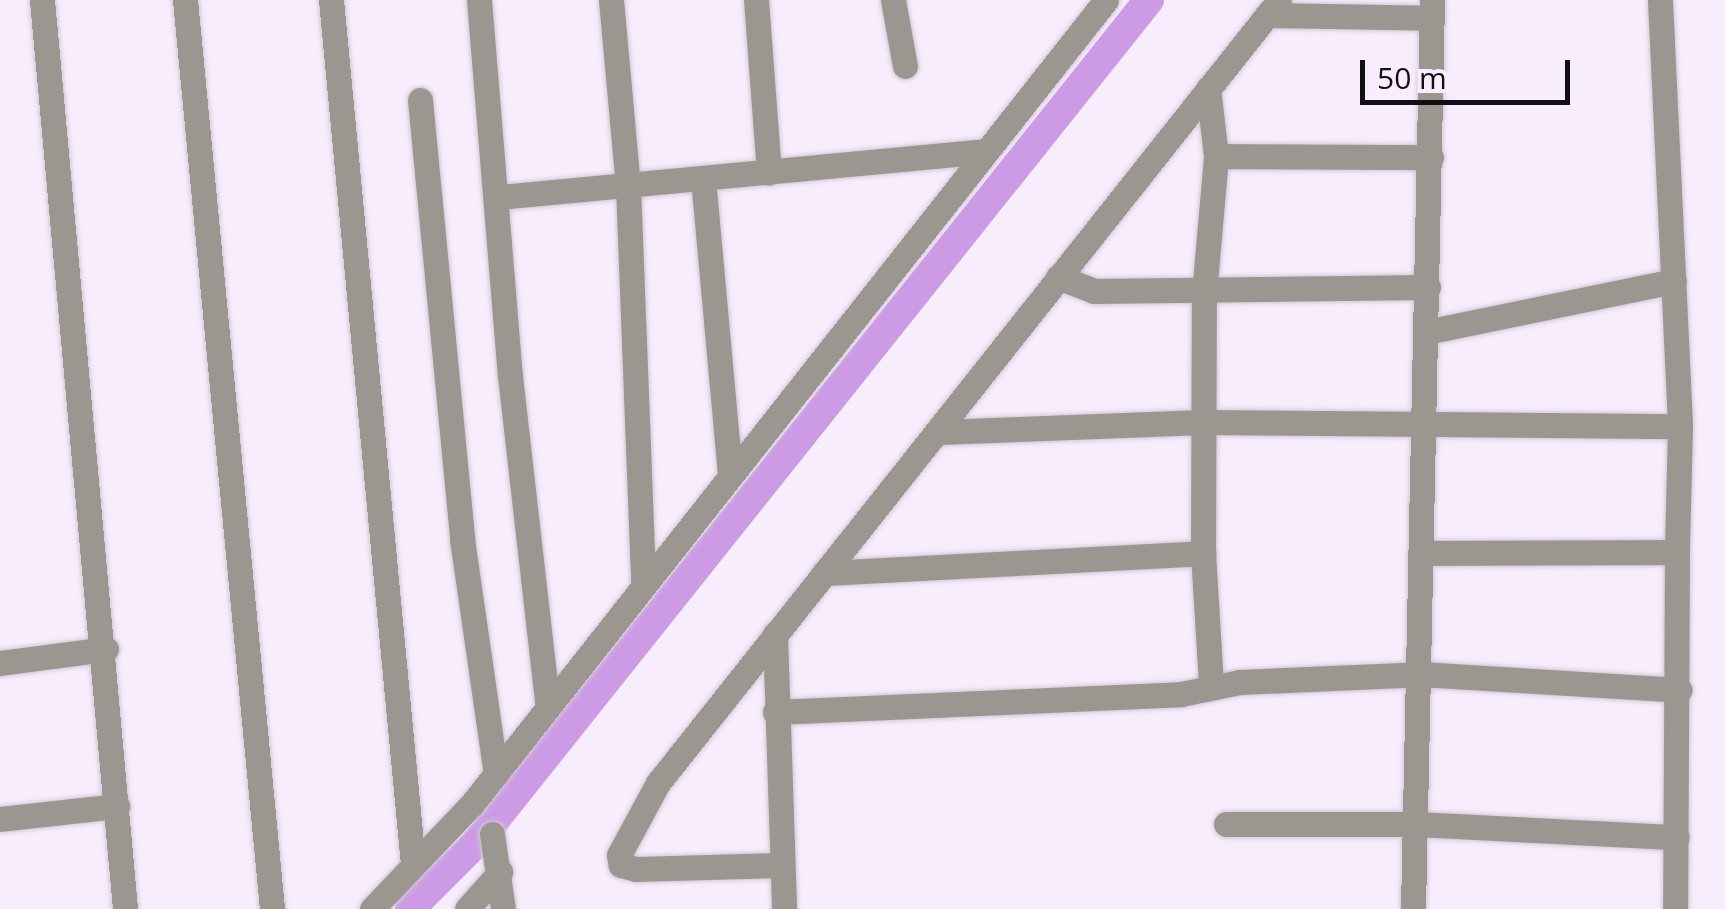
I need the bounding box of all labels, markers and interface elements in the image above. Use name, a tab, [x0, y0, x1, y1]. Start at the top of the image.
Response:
scale bar	[1365, 40, 1575, 102]
text: 50 m	[1377, 57, 1447, 98]

